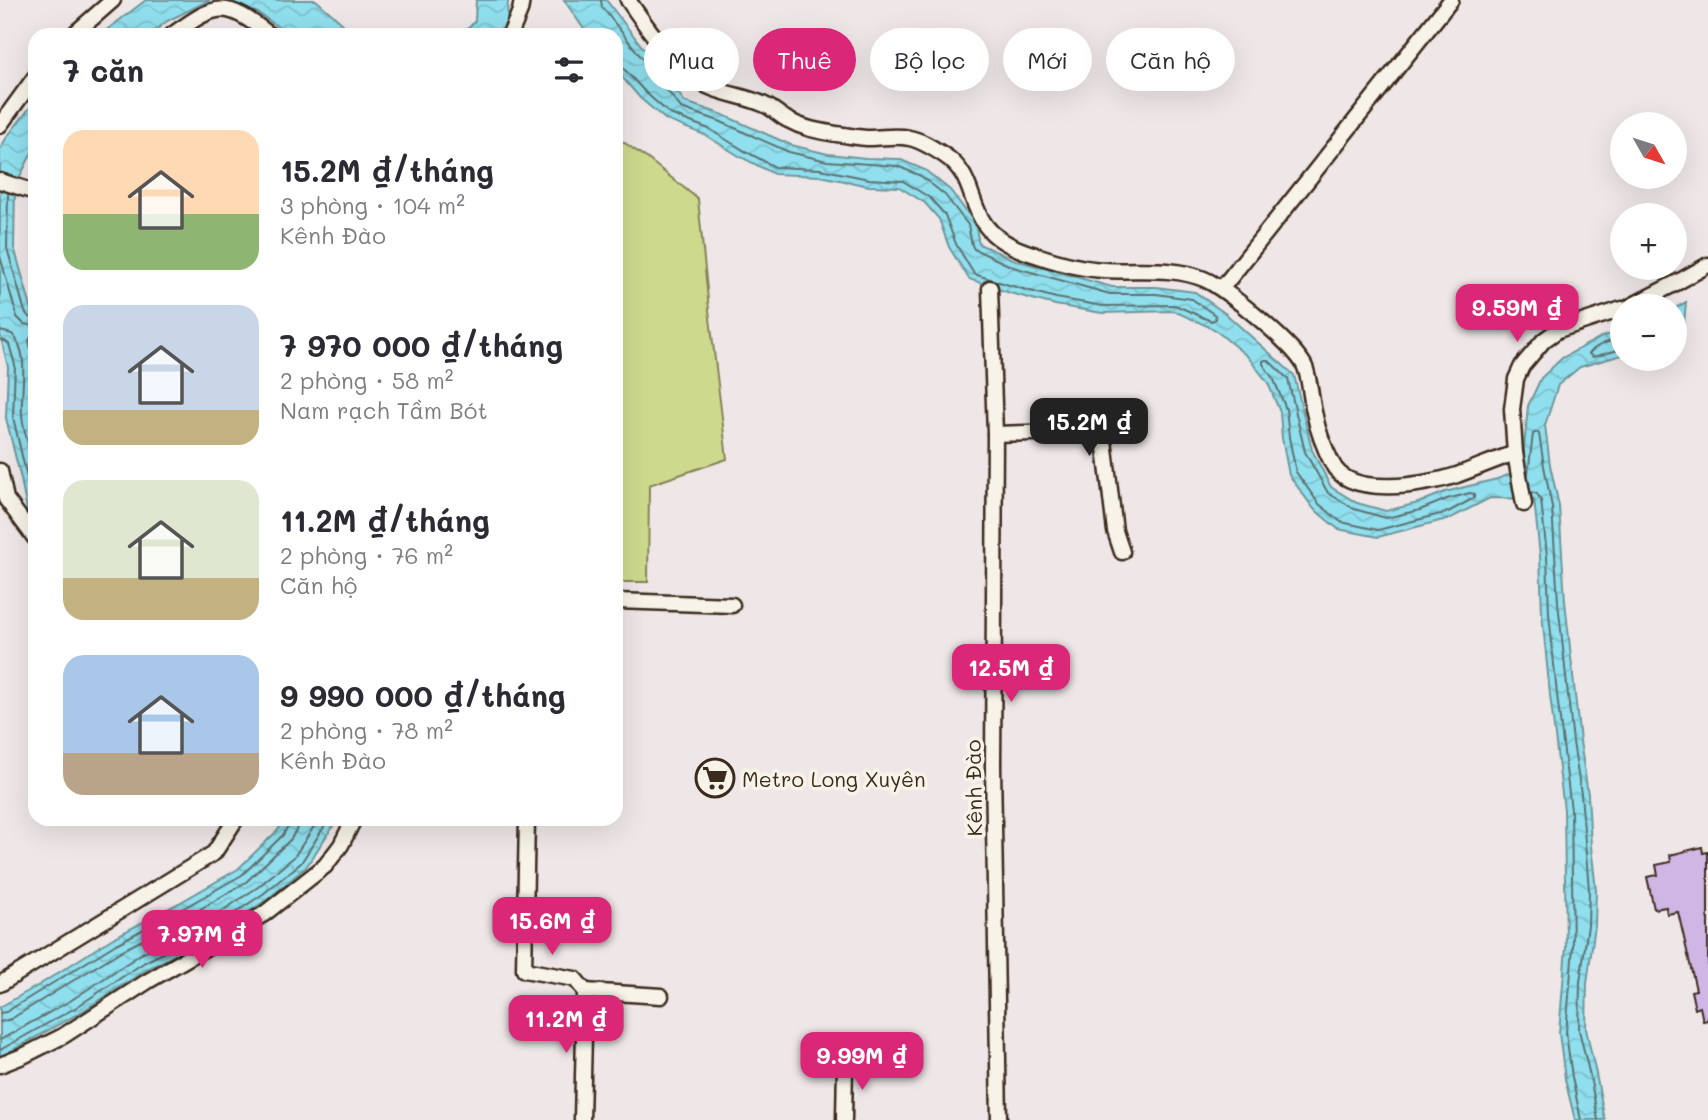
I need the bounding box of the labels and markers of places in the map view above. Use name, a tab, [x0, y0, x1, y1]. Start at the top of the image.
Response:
pin: 9.59M ₫	[1452, 284, 1582, 344]
pin: 15.2M ₫	[1024, 398, 1154, 458]
pin: 12.5M ₫	[946, 644, 1076, 704]
supermarket icon: Metro Long Xuyên	[694, 757, 736, 799]
place label: Metro Long Xuyên	[742, 765, 926, 792]
pin: 15.6M ₫	[487, 898, 617, 957]
pin: 7.97M ₫	[137, 911, 267, 970]
pin: 11.2M ₫	[501, 996, 631, 1055]
pin: 9.99M ₫	[797, 1032, 927, 1092]

